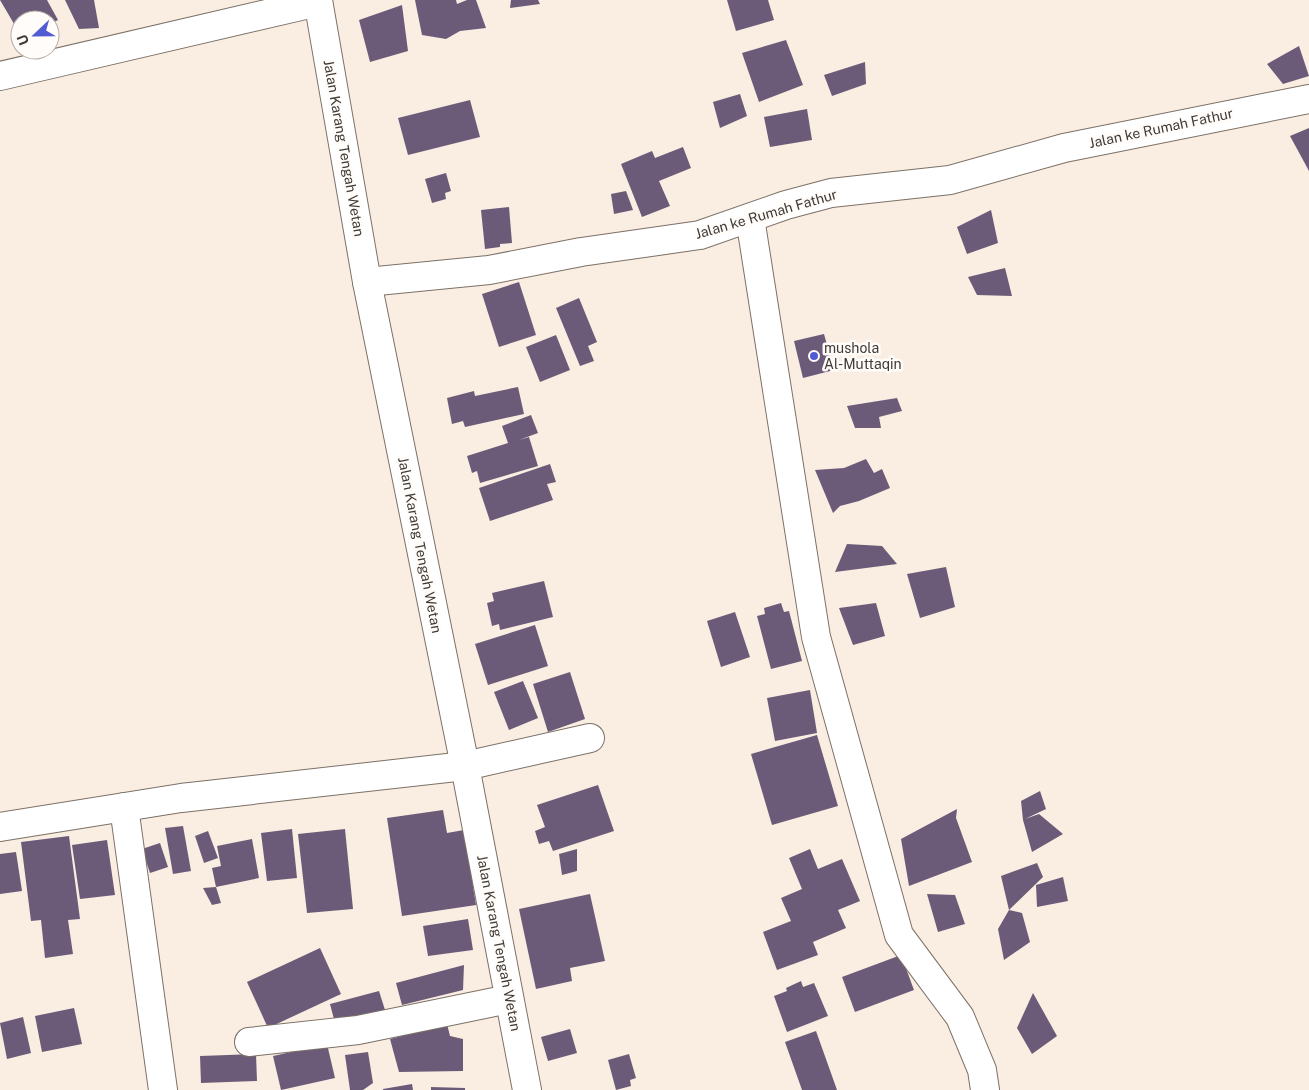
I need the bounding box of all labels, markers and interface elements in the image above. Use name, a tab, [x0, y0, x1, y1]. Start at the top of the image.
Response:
north arrow	[10, 10, 60, 60]
text: U	[14, 32, 32, 48]
street label: Jalan Karang Tengah Wetan	[321, 58, 367, 238]
street label: Jalan ke Rumah Fathur	[1087, 105, 1235, 151]
street label: Jalan ke Rumah Fathur	[693, 186, 839, 242]
place label: mushola Al-Muttaqin	[824, 340, 902, 372]
marker: mushola Al-Muttaqin	[808, 350, 820, 362]
street label: Jalan Karang Tengah Wetan	[395, 456, 445, 634]
street label: Jalan Karang Tengah Wetan	[474, 854, 524, 1032]

